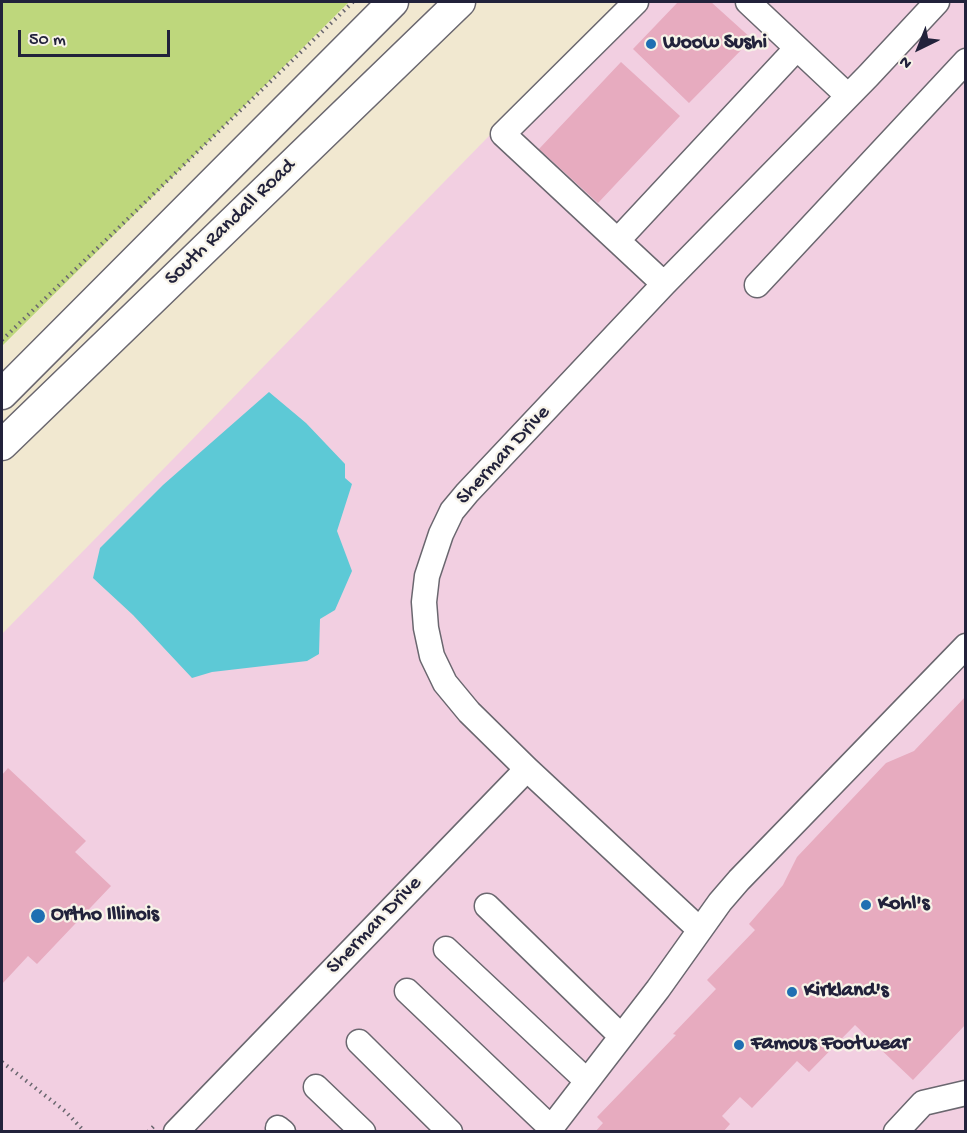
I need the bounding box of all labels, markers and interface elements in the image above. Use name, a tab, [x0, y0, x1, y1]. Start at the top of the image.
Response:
scale bar	[21, 18, 172, 56]
north arrow	[889, 18, 949, 78]
text: 50 m	[29, 30, 66, 51]
place label: Woow Sushi	[663, 31, 767, 57]
marker: Woow Sushi	[644, 37, 658, 51]
text: N	[896, 51, 917, 72]
street label: South Randall Road	[160, 154, 302, 292]
street label: Sherman Drive	[452, 401, 556, 511]
street label: Sherman Drive	[322, 872, 428, 980]
place label: Kohl's	[878, 892, 929, 918]
marker: Kohl's	[859, 898, 873, 912]
place label: Ortho Illinois	[51, 903, 159, 929]
marker: Ortho Illinois	[29, 907, 47, 925]
place label: Kirkland's	[804, 979, 889, 1005]
marker: Kirkland's	[785, 985, 799, 999]
place label: Famous Footwear	[751, 1032, 909, 1058]
marker: Famous Footwear	[732, 1038, 746, 1052]

